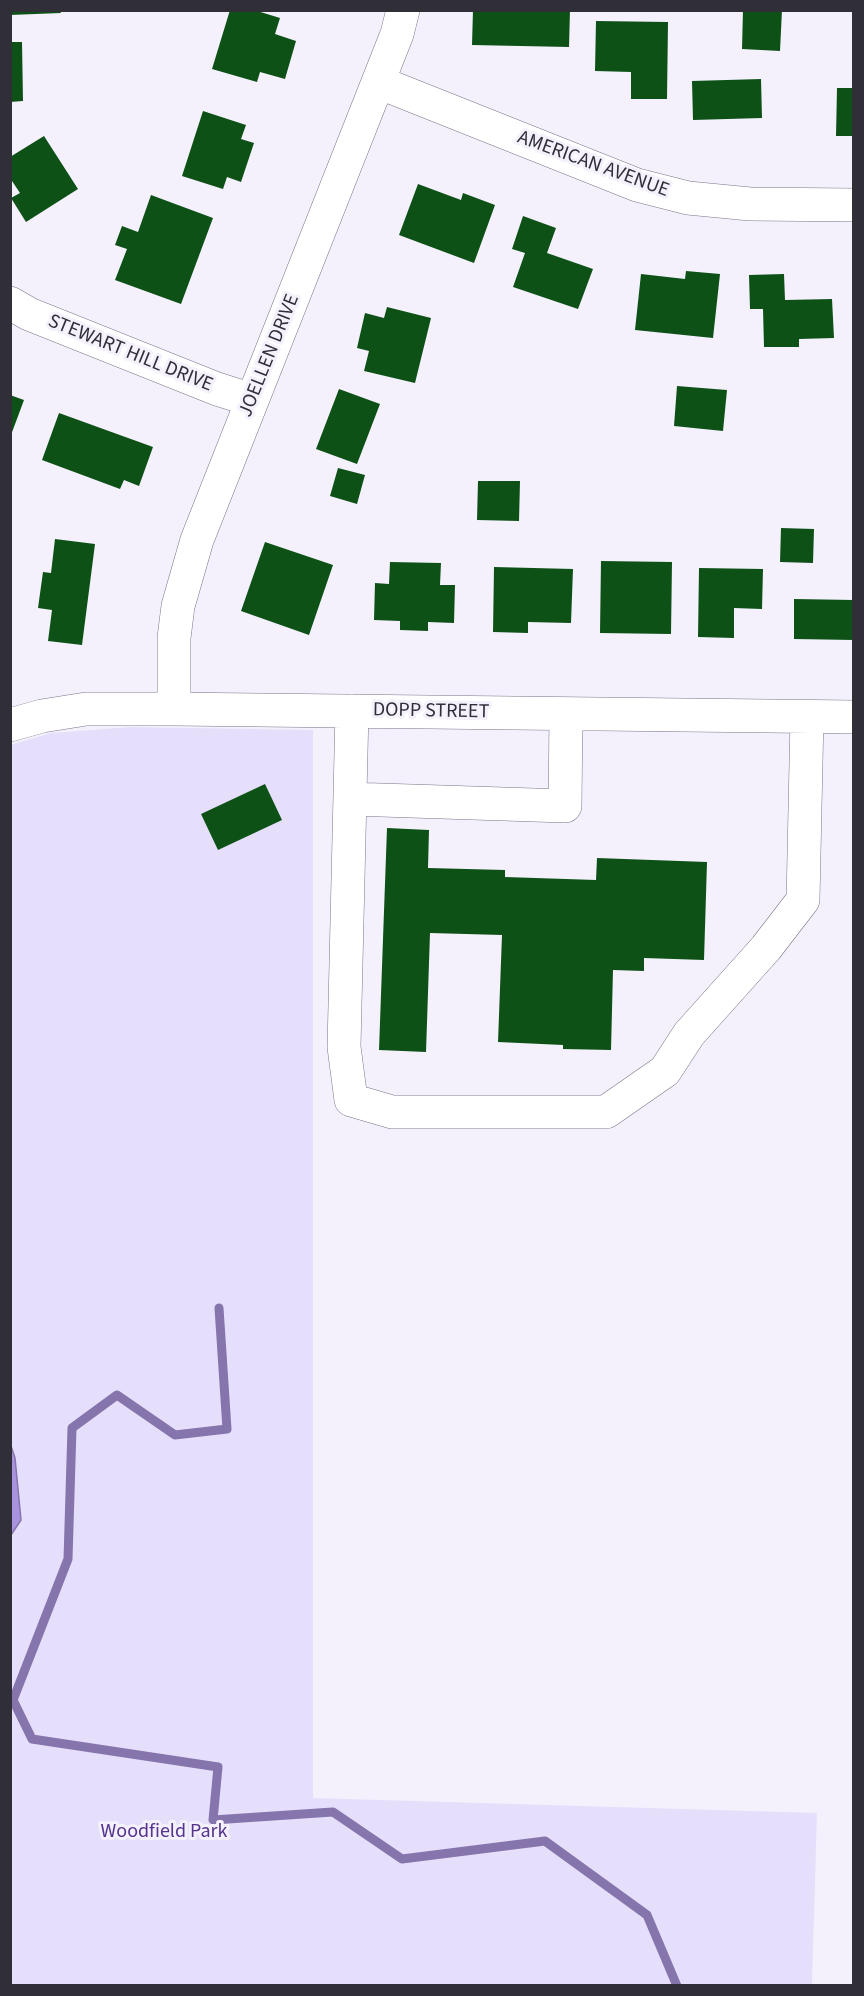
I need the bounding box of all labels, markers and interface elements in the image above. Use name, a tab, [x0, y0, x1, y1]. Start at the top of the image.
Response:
street label: AMERICAN AVENUE	[514, 126, 672, 204]
street label: JOELLEN DRIVE	[235, 291, 305, 421]
street label: STEWART HILL DRIVE	[44, 310, 216, 398]
street label: DOPP STREET	[373, 699, 489, 725]
park label: Woodfield Park	[101, 1821, 227, 1845]

